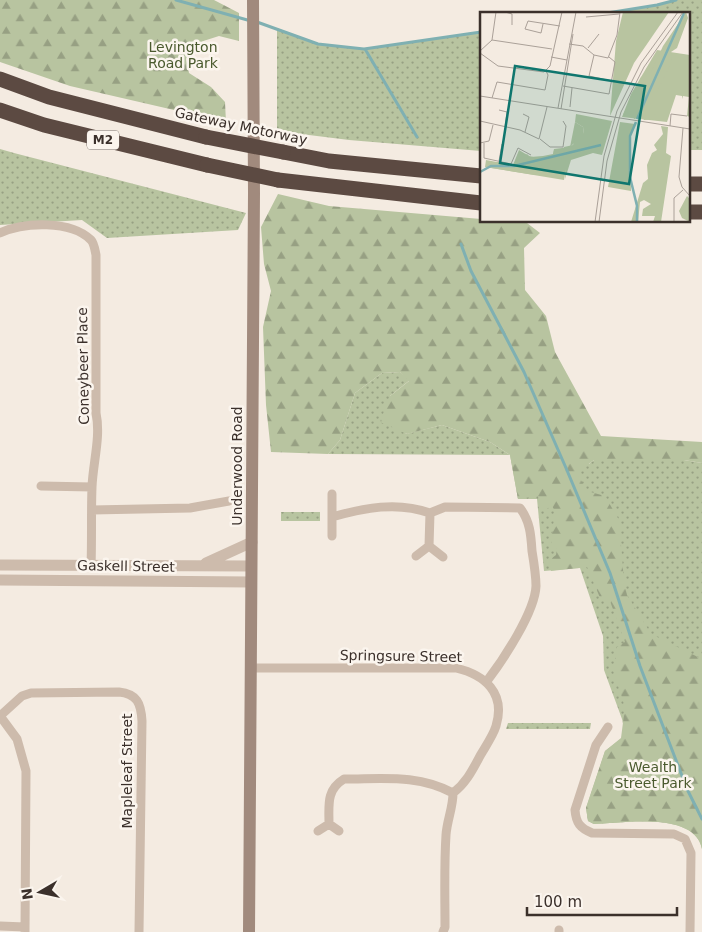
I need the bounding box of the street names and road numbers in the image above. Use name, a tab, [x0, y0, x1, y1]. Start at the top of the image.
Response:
street label: Gateway Motorway	[173, 104, 309, 148]
road number: M2	[87, 130, 119, 150]
street label: Coneybeer Place	[74, 307, 92, 425]
street label: Underwood Road	[229, 406, 245, 526]
street label: Gaskell Street	[77, 557, 175, 575]
street label: Springsure Street	[340, 647, 463, 665]
street label: Mapleleaf Street	[119, 713, 135, 829]

